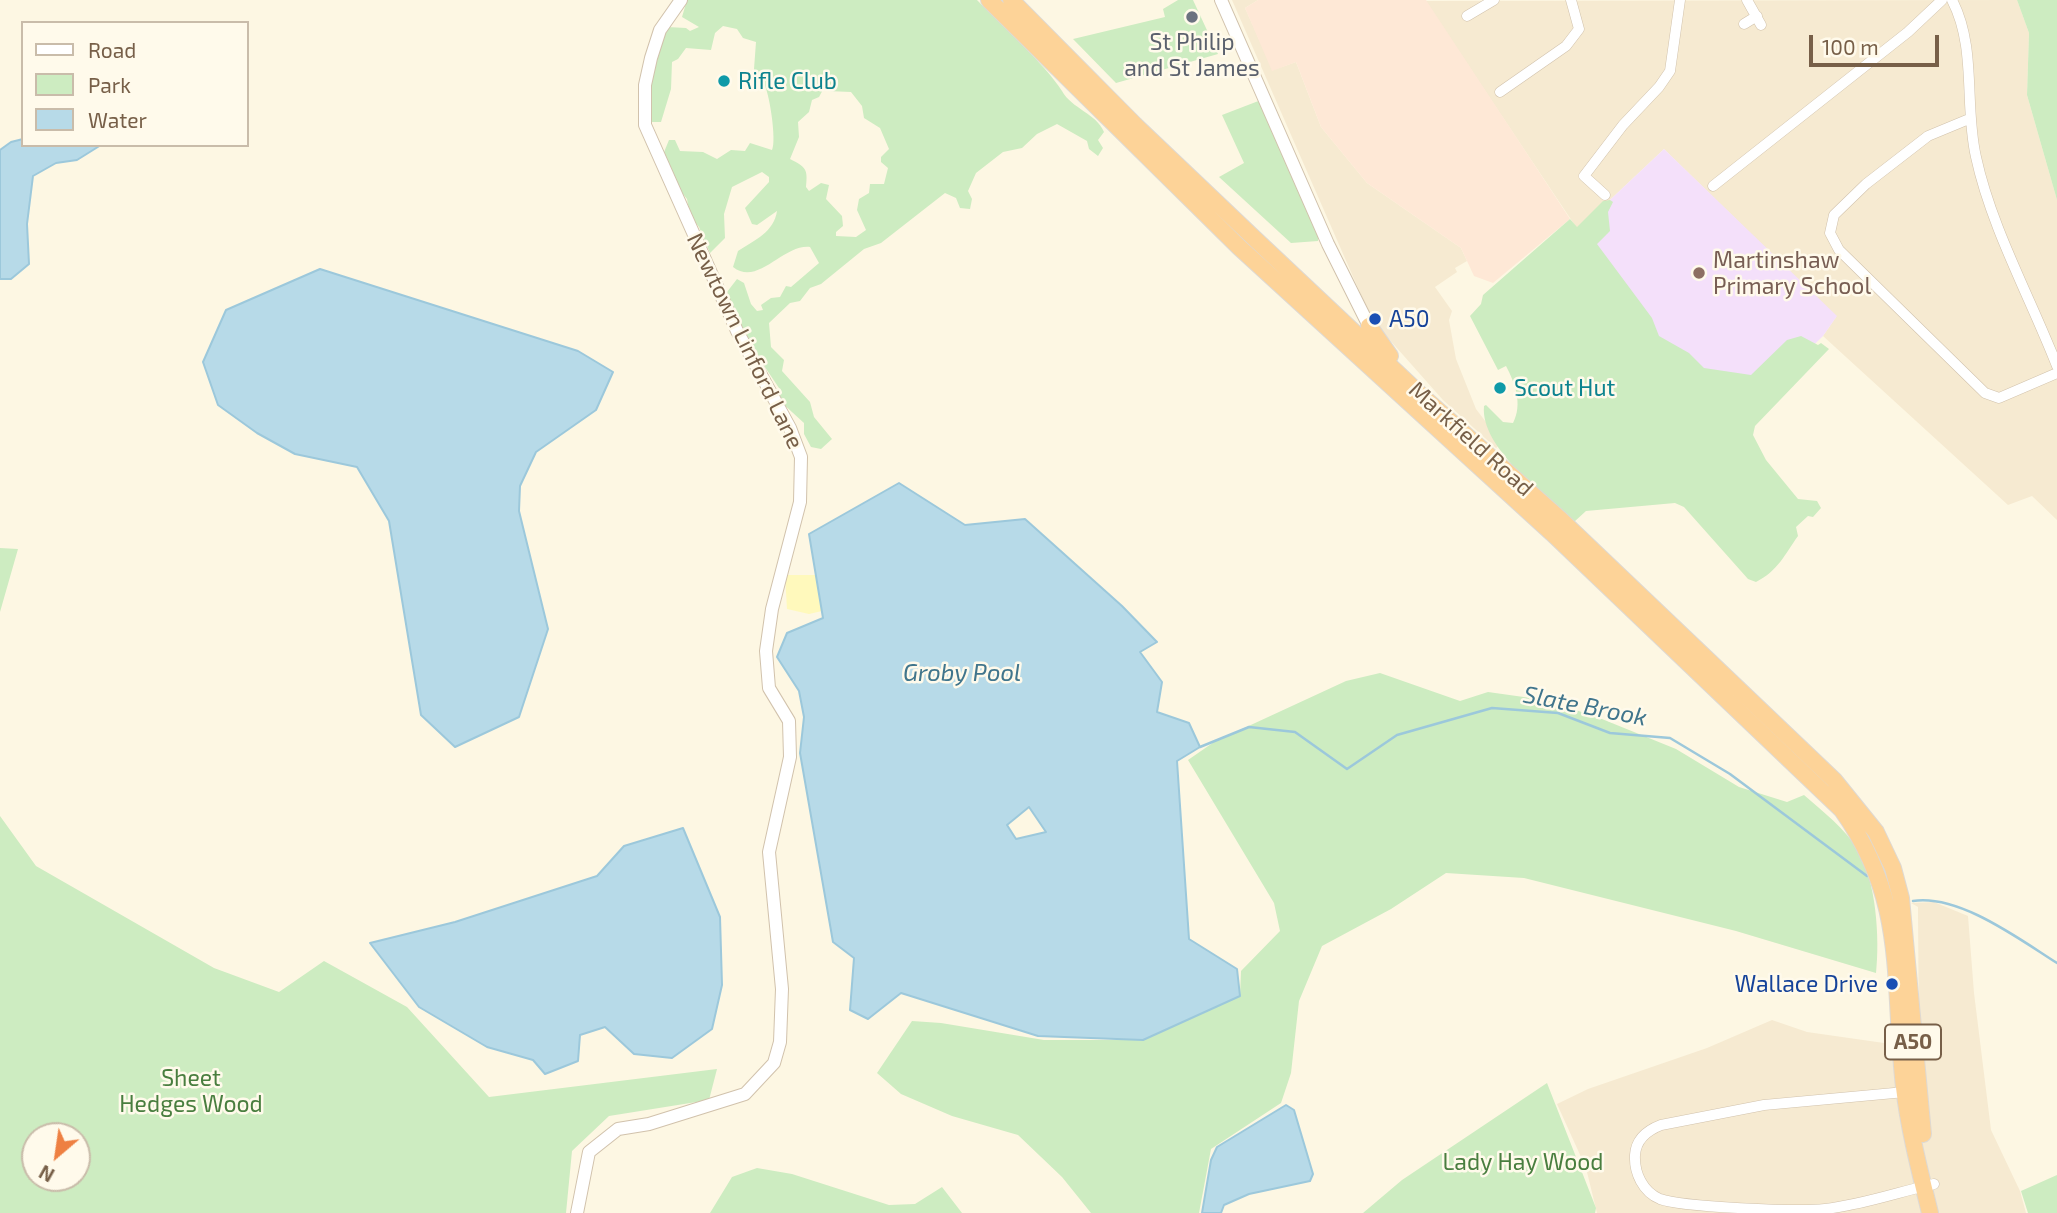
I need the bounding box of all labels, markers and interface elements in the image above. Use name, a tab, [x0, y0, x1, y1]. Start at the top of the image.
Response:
marker: St Philip and St James	[1184, 9, 1200, 25]
legend	[21, 21, 248, 147]
scale bar	[1812, 21, 1941, 65]
place label: St Philip and St James	[1124, 28, 1260, 82]
text: 100 m	[1822, 34, 1879, 59]
text: Road	[88, 37, 136, 62]
place label: Rifle Club	[738, 67, 837, 95]
text: Park	[88, 72, 131, 97]
marker: Rifle Club	[716, 73, 732, 89]
text: Water	[88, 107, 147, 132]
street label: Newtown Linford Lane	[681, 229, 809, 453]
place label: Martinshaw Primary School	[1713, 246, 1871, 300]
marker: Martinshaw Primary School	[1691, 265, 1707, 281]
place label: A50	[1389, 305, 1430, 333]
marker: A50	[1367, 311, 1383, 327]
place label: Scout Hut	[1514, 374, 1615, 402]
street label: Markfield Road	[1403, 376, 1539, 502]
marker: Scout Hut	[1492, 380, 1508, 396]
water label: Groby Pool	[903, 659, 1021, 687]
water label: Slate Brook	[1521, 680, 1649, 732]
place label: Wallace Drive	[1734, 970, 1878, 998]
marker: Wallace Drive	[1884, 976, 1900, 992]
road number: A50	[1885, 1024, 1941, 1060]
park label: Sheet Hedges Wood	[119, 1064, 263, 1118]
north arrow	[21, 1122, 91, 1192]
park label: Lady Hay Wood	[1443, 1148, 1603, 1176]
text: N	[35, 1161, 58, 1187]

